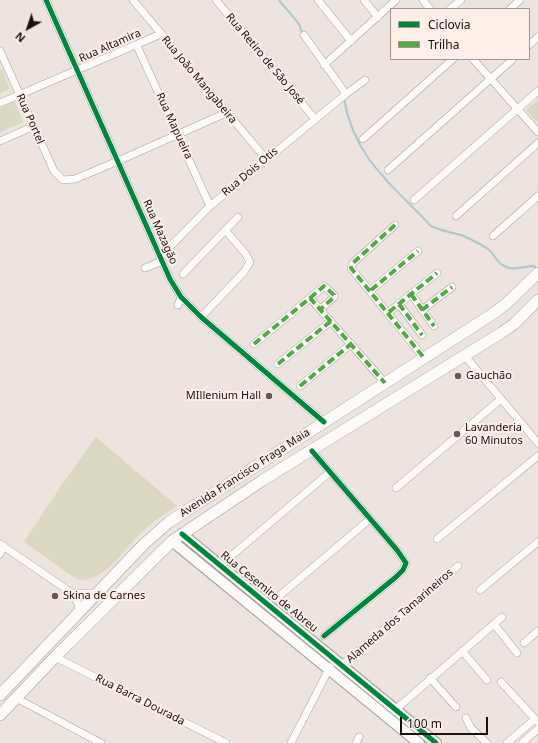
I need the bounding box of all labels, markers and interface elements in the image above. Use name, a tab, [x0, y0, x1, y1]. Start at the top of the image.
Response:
north arrow	[8, 8, 48, 48]
legend	[390, 8, 530, 60]
street label: Rua Retiro de São José	[223, 11, 307, 107]
text: Ciclovia	[428, 16, 470, 33]
street label: Rua Altamira	[77, 26, 143, 66]
text: N	[12, 29, 28, 46]
street label: Rua João Mangabeira	[159, 34, 239, 126]
text: Trilha	[428, 36, 459, 53]
street label: Rua Mapueira	[153, 91, 195, 161]
street label: Rua Portel	[13, 92, 47, 146]
street label: Rua Dois Otis	[219, 145, 281, 199]
street label: Rua Mazagão	[140, 197, 180, 267]
place label: Gauchão	[466, 369, 512, 383]
marker: Gauchão	[453, 371, 463, 381]
place label: MIllenium Hall	[186, 389, 261, 403]
marker: MIllenium Hall	[264, 391, 274, 401]
place label: Lavanderia 60 Minutos	[465, 421, 523, 447]
street label: Avenida Francisco Fraga Maia	[177, 426, 313, 520]
marker: Lavanderia 60 Minutos	[452, 429, 462, 439]
street label: Rua Cesemiro de Abreu	[218, 549, 320, 635]
street label: Alameda dos Tamarineiros	[344, 566, 456, 666]
place label: Skina de Carnes	[63, 589, 145, 603]
marker: Skina de Carnes	[50, 591, 60, 601]
street label: Rua Barra Dourada	[93, 672, 187, 728]
scale bar	[402, 709, 490, 735]
text: 100 m	[407, 715, 442, 732]

